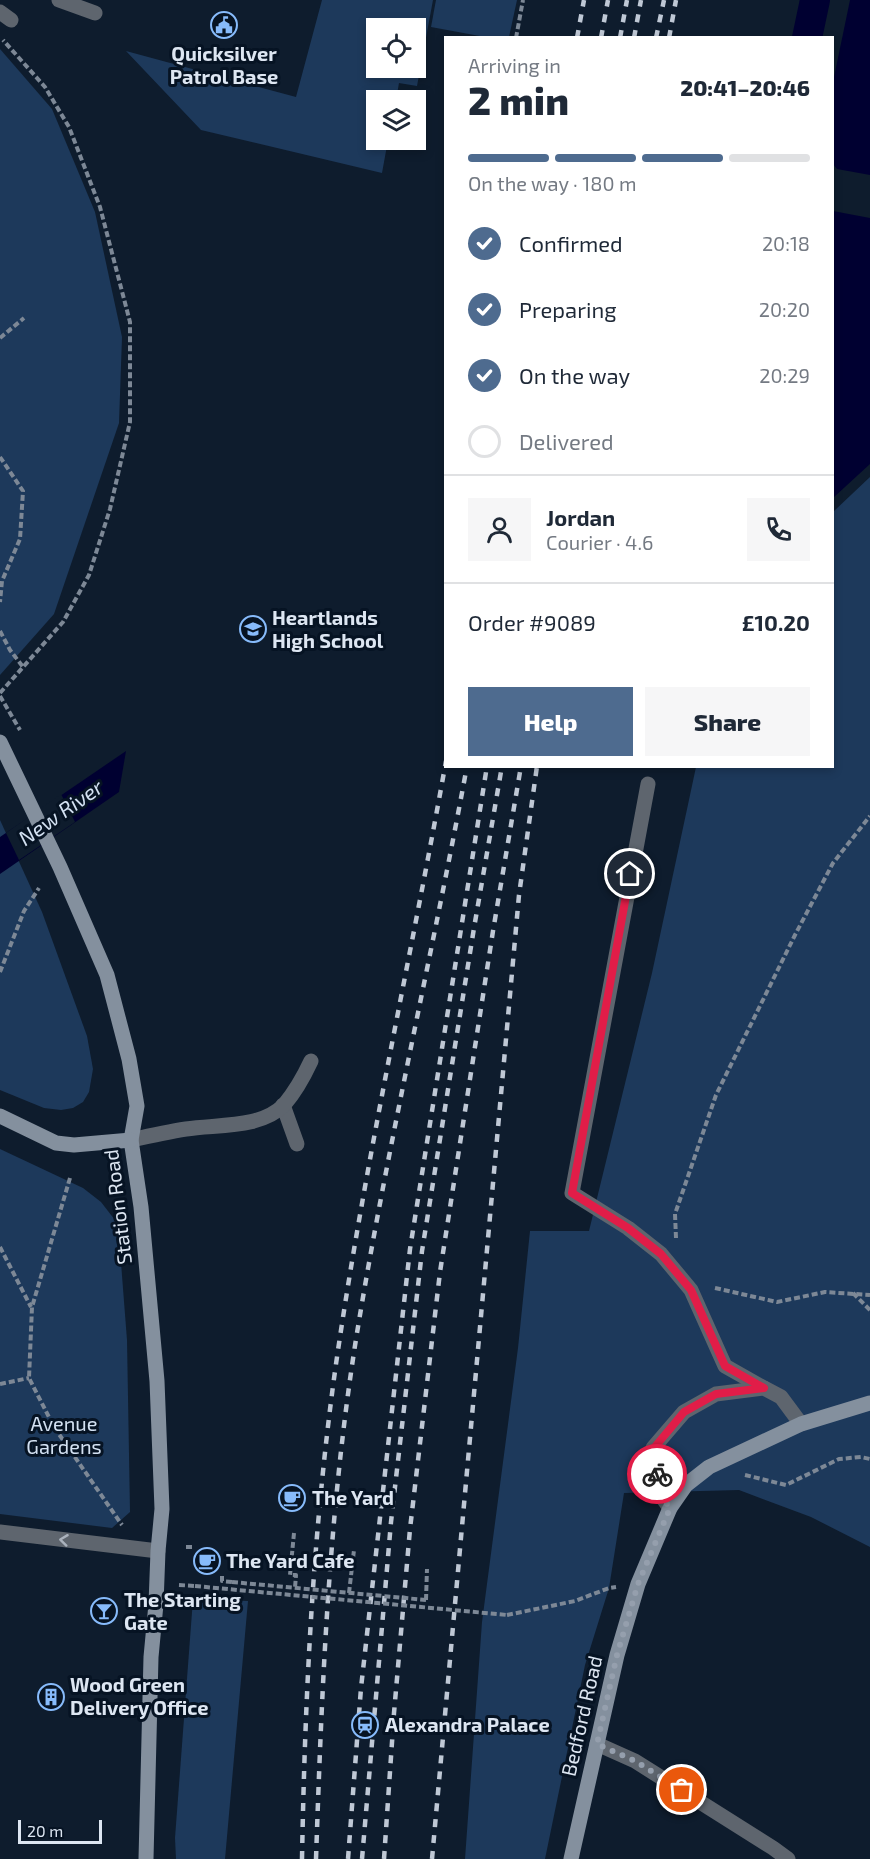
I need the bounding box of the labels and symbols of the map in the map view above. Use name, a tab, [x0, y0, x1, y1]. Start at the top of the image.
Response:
public building icon: Quicksilver Patrol Base	[209, 10, 239, 40]
place label: Quicksilver Patrol Base	[170, 41, 278, 88]
place label: Heartlands High School	[272, 605, 384, 652]
school or university icon: Heartlands High School	[238, 614, 268, 644]
water label: New River	[13, 773, 108, 850]
pin	[604, 848, 655, 899]
street label: Station Road	[98, 1148, 136, 1266]
park label: Avenue Gardens	[26, 1411, 102, 1458]
courier	[627, 1444, 687, 1504]
cafe icon: The Yard	[277, 1483, 307, 1513]
place label: The Yard	[312, 1485, 394, 1509]
one-way arrow	[59, 1535, 69, 1547]
cafe icon: The Yard Cafe	[192, 1546, 222, 1576]
place label: The Yard Cafe	[226, 1548, 355, 1572]
place label: The Starting Gate	[124, 1587, 241, 1634]
bar icon: The Starting Gate	[89, 1596, 119, 1626]
street label: Bedford Road	[555, 1653, 607, 1778]
place label: Wood Green Delivery Office	[70, 1672, 209, 1720]
building icon: Wood Green Delivery Office	[36, 1682, 66, 1712]
station icon: Alexandra Palace	[350, 1710, 380, 1740]
place label: Alexandra Palace	[385, 1712, 550, 1736]
pin	[656, 1764, 707, 1815]
scale bar	[18, 1817, 102, 1844]

